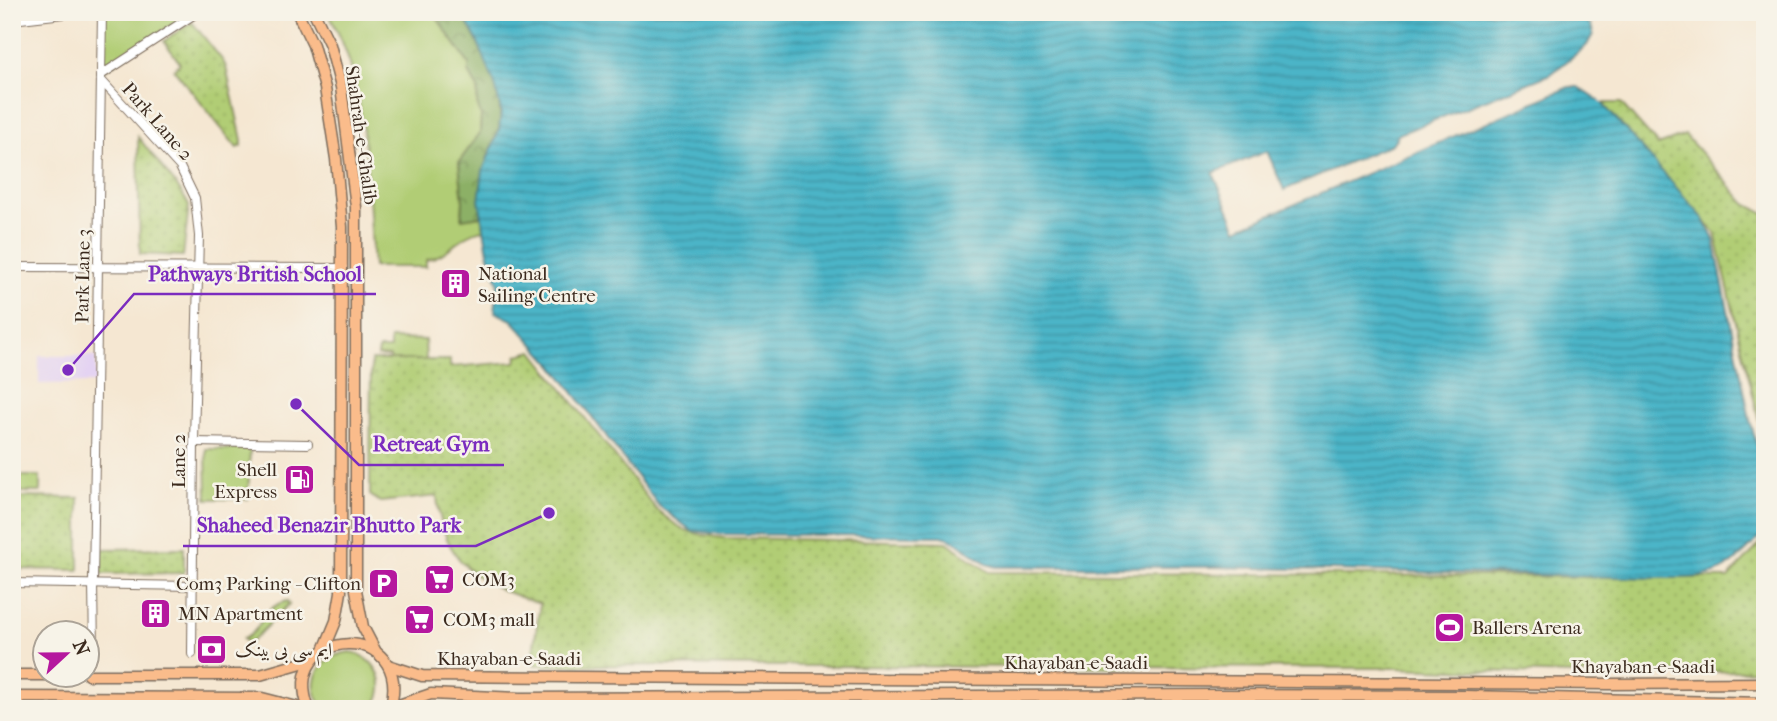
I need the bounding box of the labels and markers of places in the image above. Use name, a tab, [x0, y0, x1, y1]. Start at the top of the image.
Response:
callout: Pathways British School	[134, 252, 376, 294]
place label: National Sailing Centre	[478, 263, 596, 307]
building icon: National Sailing Centre	[438, 267, 472, 301]
callout: Retreat Gym	[359, 423, 504, 465]
place label: Shell Express	[214, 459, 277, 503]
fuel station icon: Shell Express	[283, 463, 317, 497]
callout: Shaheed Benazir Bhutto Park	[183, 504, 476, 546]
supermarket icon: COM3	[422, 562, 456, 596]
parking icon: Com3 Parking - Clifton	[367, 566, 401, 600]
place label: COM3	[462, 569, 515, 591]
place label: Com3 Parking - Clifton	[176, 573, 361, 595]
building icon: MN Apartment	[138, 596, 172, 630]
supermarket icon: COM3 mall	[403, 602, 437, 636]
place label: MN Apartment	[178, 603, 303, 625]
place label: COM3 mall	[443, 609, 535, 631]
sports icon: Ballers Arena	[1432, 610, 1466, 644]
place label: Ballers Arena	[1472, 617, 1582, 639]
bank icon: ایم سی بی بینک	[195, 632, 229, 666]
place label: ایم سی بی بینک	[235, 639, 332, 666]

